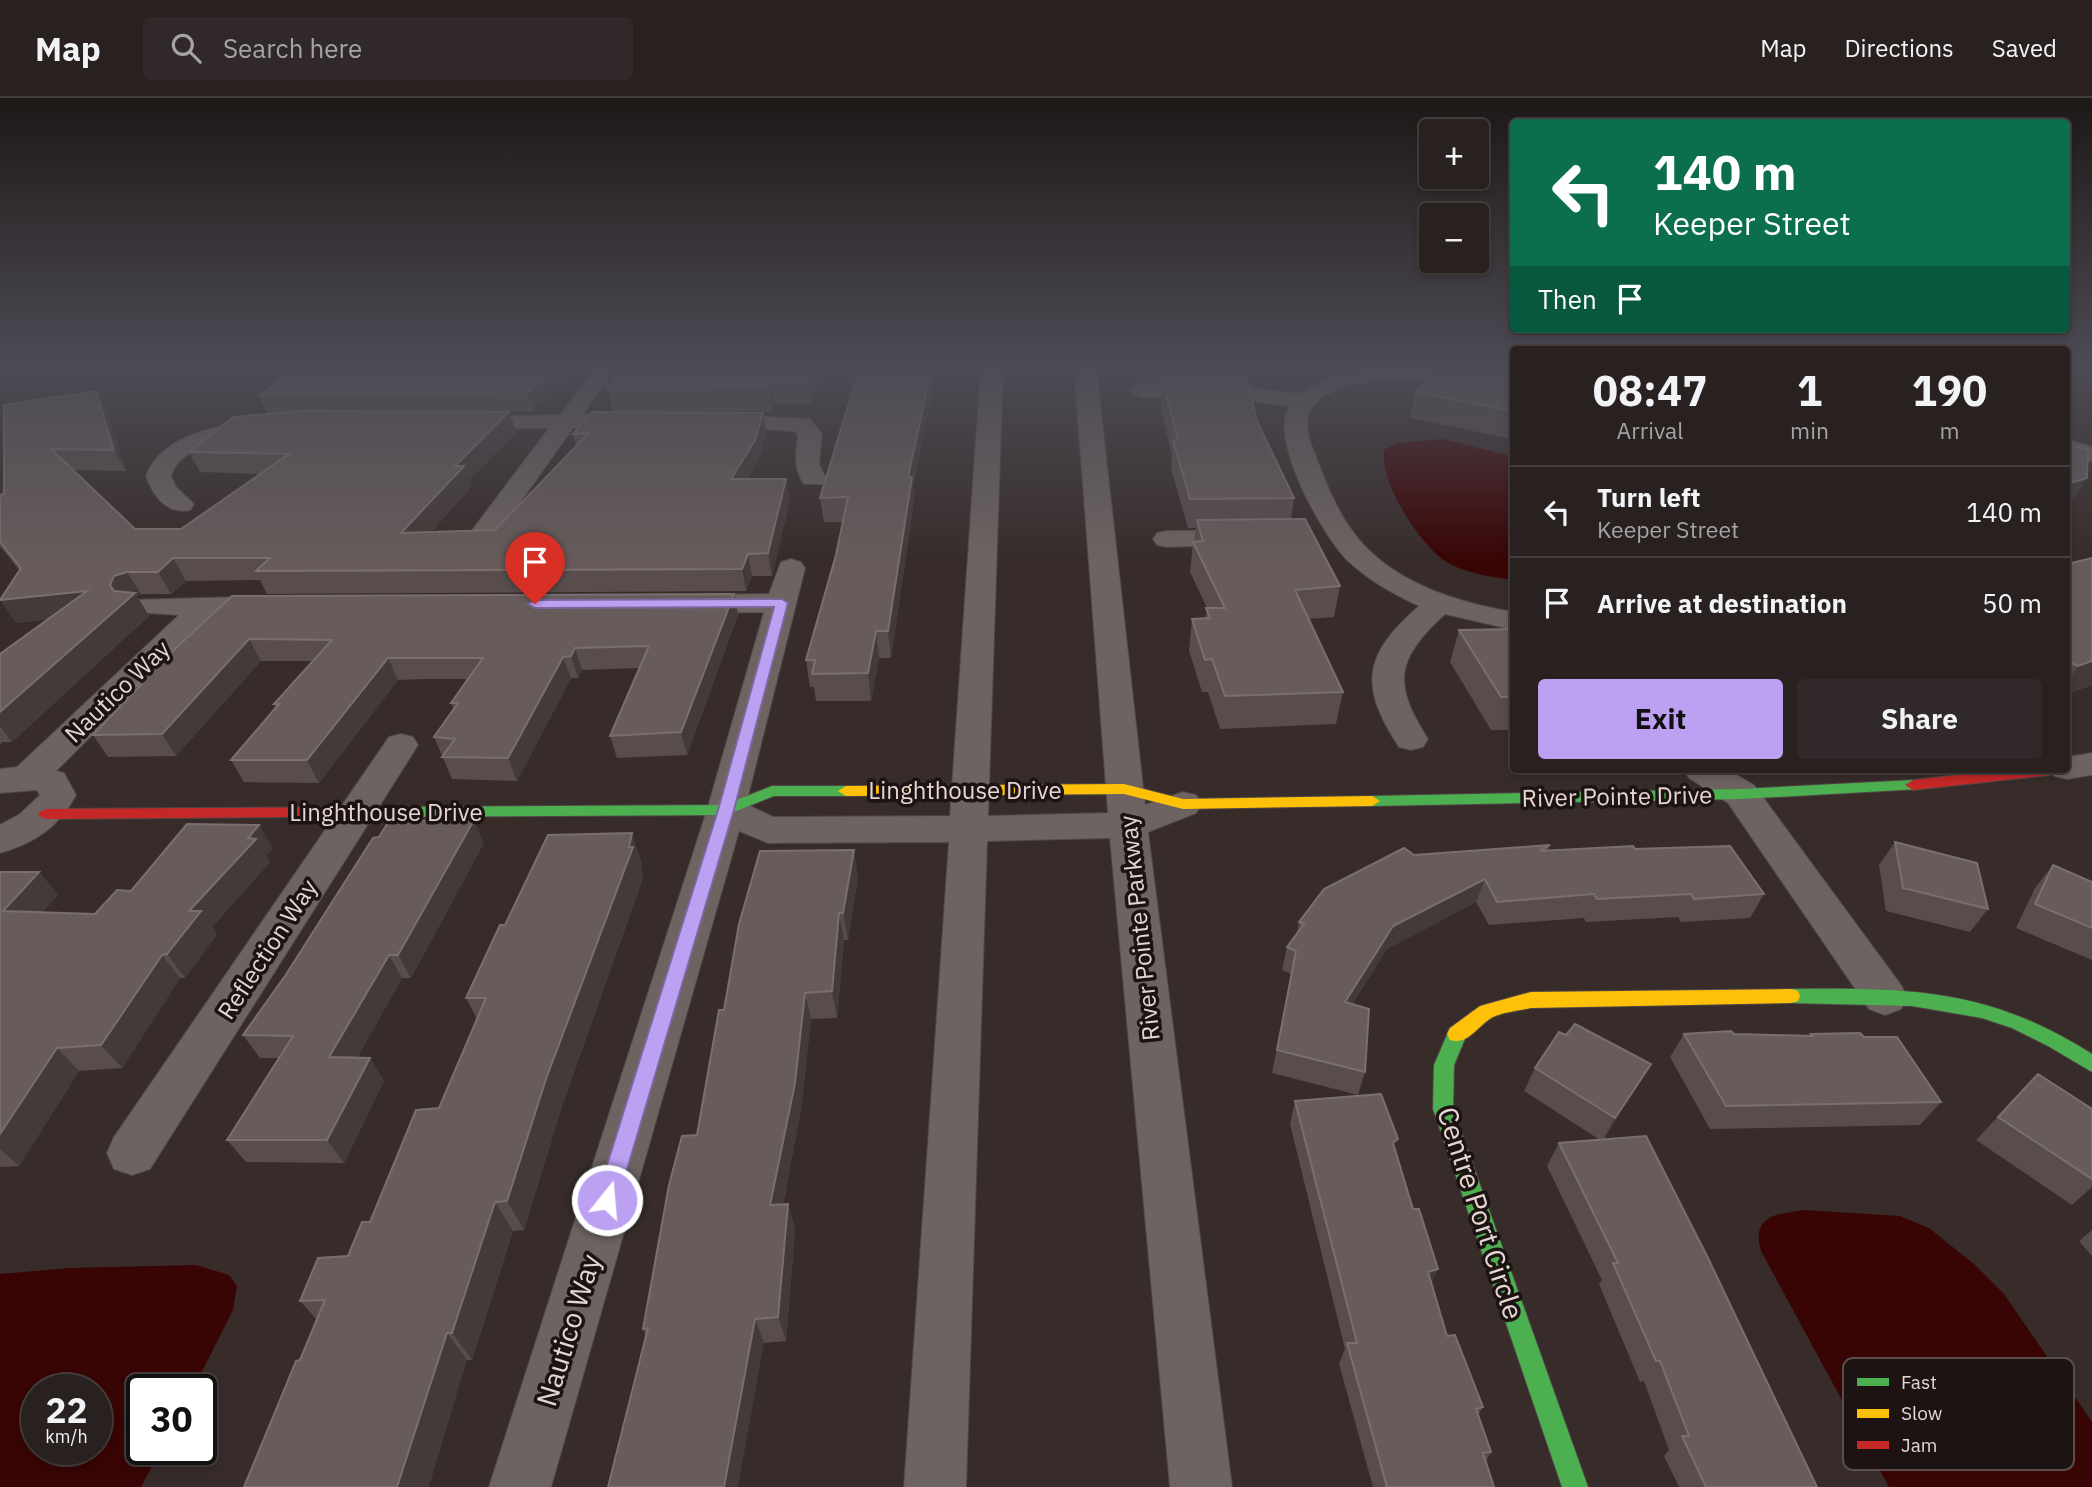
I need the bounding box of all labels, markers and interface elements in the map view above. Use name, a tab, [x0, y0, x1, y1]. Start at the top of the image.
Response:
search box	[143, 17, 633, 80]
text: Map	[35, 27, 101, 70]
icon: search	[167, 29, 205, 67]
text: Search here	[223, 31, 362, 65]
text: Map	[1760, 32, 1806, 64]
text: Directions	[1844, 32, 1954, 64]
text: Saved	[1992, 32, 2057, 64]
map controls	[1419, 119, 1489, 273]
button: +	[1419, 119, 1489, 189]
text: 140 m	[1653, 140, 1797, 203]
icon: left	[1538, 147, 1629, 238]
text: Keeper Street	[1653, 202, 1851, 244]
button: −	[1419, 203, 1489, 273]
icon: arrive	[1611, 280, 1649, 318]
text: Then	[1538, 282, 1597, 316]
text: 08:47	[1593, 363, 1707, 418]
text: 1	[1797, 363, 1822, 418]
text: 190	[1912, 363, 1987, 418]
text: Arrival	[1617, 415, 1684, 445]
text: min	[1790, 415, 1829, 445]
text: m	[1939, 415, 1960, 445]
text: Turn left	[1597, 480, 1700, 514]
icon: left	[1538, 493, 1576, 531]
text: 140 m	[1966, 495, 2042, 529]
text: Keeper Street	[1597, 514, 1739, 544]
pin	[505, 532, 565, 604]
icon: arrive	[516, 543, 554, 581]
icon: arrive	[1538, 584, 1576, 622]
text: Arrive at destination	[1597, 586, 1847, 620]
text: 50 m	[1982, 586, 2042, 620]
street label: Nautico Way	[57, 633, 177, 749]
button: Exit	[1538, 679, 1783, 759]
button: Share	[1797, 679, 2042, 759]
street label: Linghthouse Drive	[868, 774, 1062, 806]
street label: River Pointe Drive	[1521, 778, 1713, 814]
street label: Linghthouse Drive	[289, 796, 483, 828]
street label: River Pointe Parkway	[1111, 814, 1167, 1042]
street label: Reflection Way	[210, 873, 324, 1025]
street label: Centre Port Circle	[1429, 1102, 1533, 1324]
position arrow	[570, 1163, 644, 1237]
street label: Nautico Way	[527, 1249, 609, 1411]
legend	[1843, 1358, 2074, 1470]
text: Fast	[1901, 1370, 1937, 1394]
speed limit sign: 30	[126, 1374, 217, 1465]
text: 22	[45, 1387, 88, 1433]
text: Slow	[1901, 1401, 1942, 1425]
text: km/h	[45, 1425, 88, 1448]
text: Jam	[1901, 1433, 1937, 1457]

